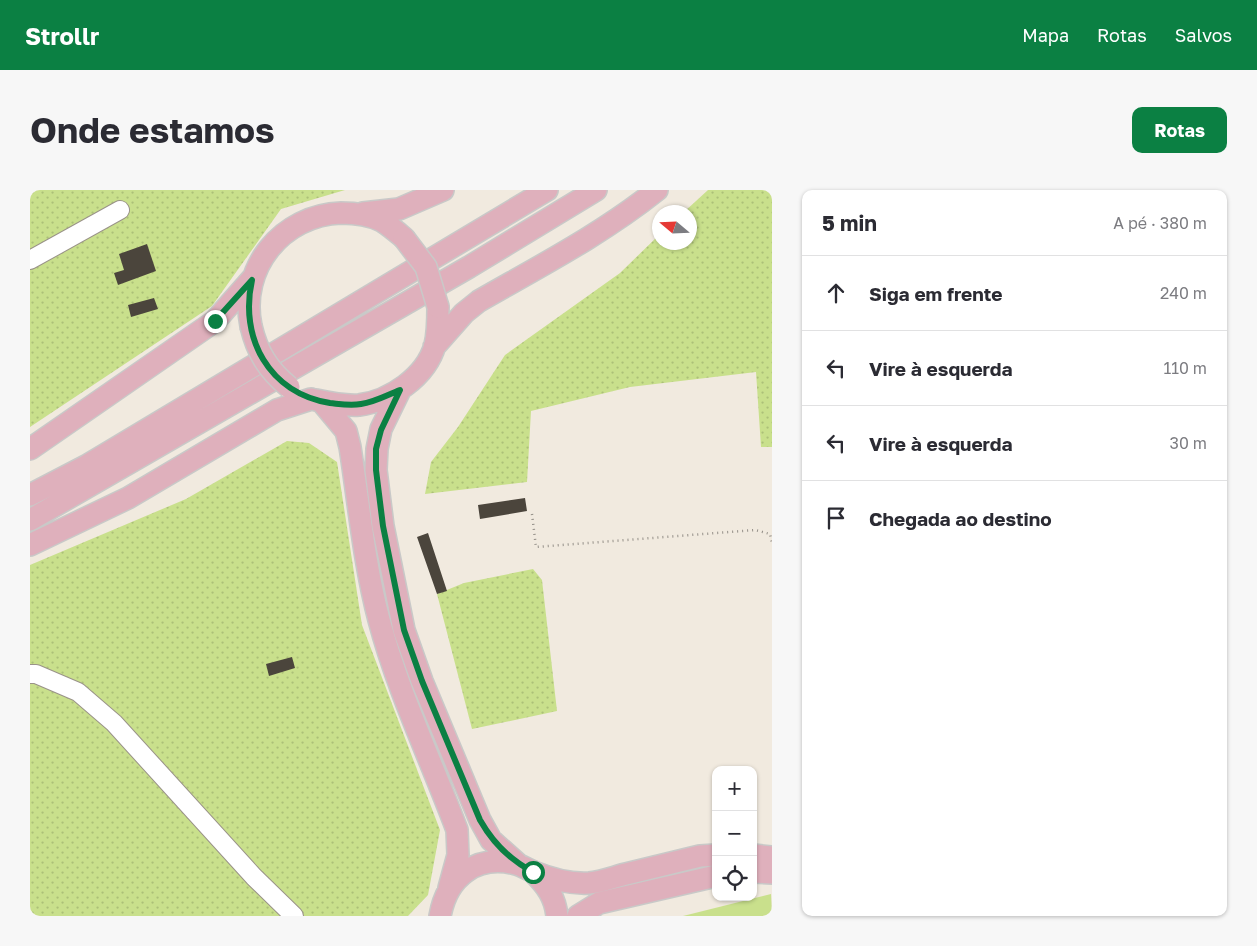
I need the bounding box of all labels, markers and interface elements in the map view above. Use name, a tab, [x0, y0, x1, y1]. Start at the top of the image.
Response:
text: Strollr	[25, 21, 99, 50]
text: Mapa	[1022, 24, 1069, 46]
text: Rotas	[1097, 24, 1147, 46]
text: Salvos	[1175, 24, 1232, 46]
button: Rotas	[1132, 107, 1227, 153]
text: Onde estamos	[30, 109, 275, 151]
north arrow	[652, 205, 697, 250]
text: 5 min	[822, 210, 877, 236]
text: A pé · 380 m	[1113, 213, 1207, 233]
icon: ahead	[822, 279, 850, 307]
text: Siga em frente	[869, 282, 1003, 305]
text: 240 m	[1160, 283, 1207, 303]
route end	[204, 310, 227, 333]
icon: left	[822, 354, 850, 382]
text: Vire à esquerda	[869, 357, 1012, 380]
text: 110 m	[1163, 358, 1207, 378]
icon: left	[822, 429, 850, 457]
text: Vire à esquerda	[869, 432, 1012, 455]
text: 30 m	[1170, 433, 1207, 453]
icon: arrive	[822, 504, 850, 532]
text: Chegada ao destino	[869, 507, 1052, 530]
map controls	[712, 766, 757, 901]
button: +	[712, 766, 757, 811]
button: −	[712, 811, 757, 856]
button: locate	[712, 856, 757, 901]
route start	[522, 861, 545, 884]

